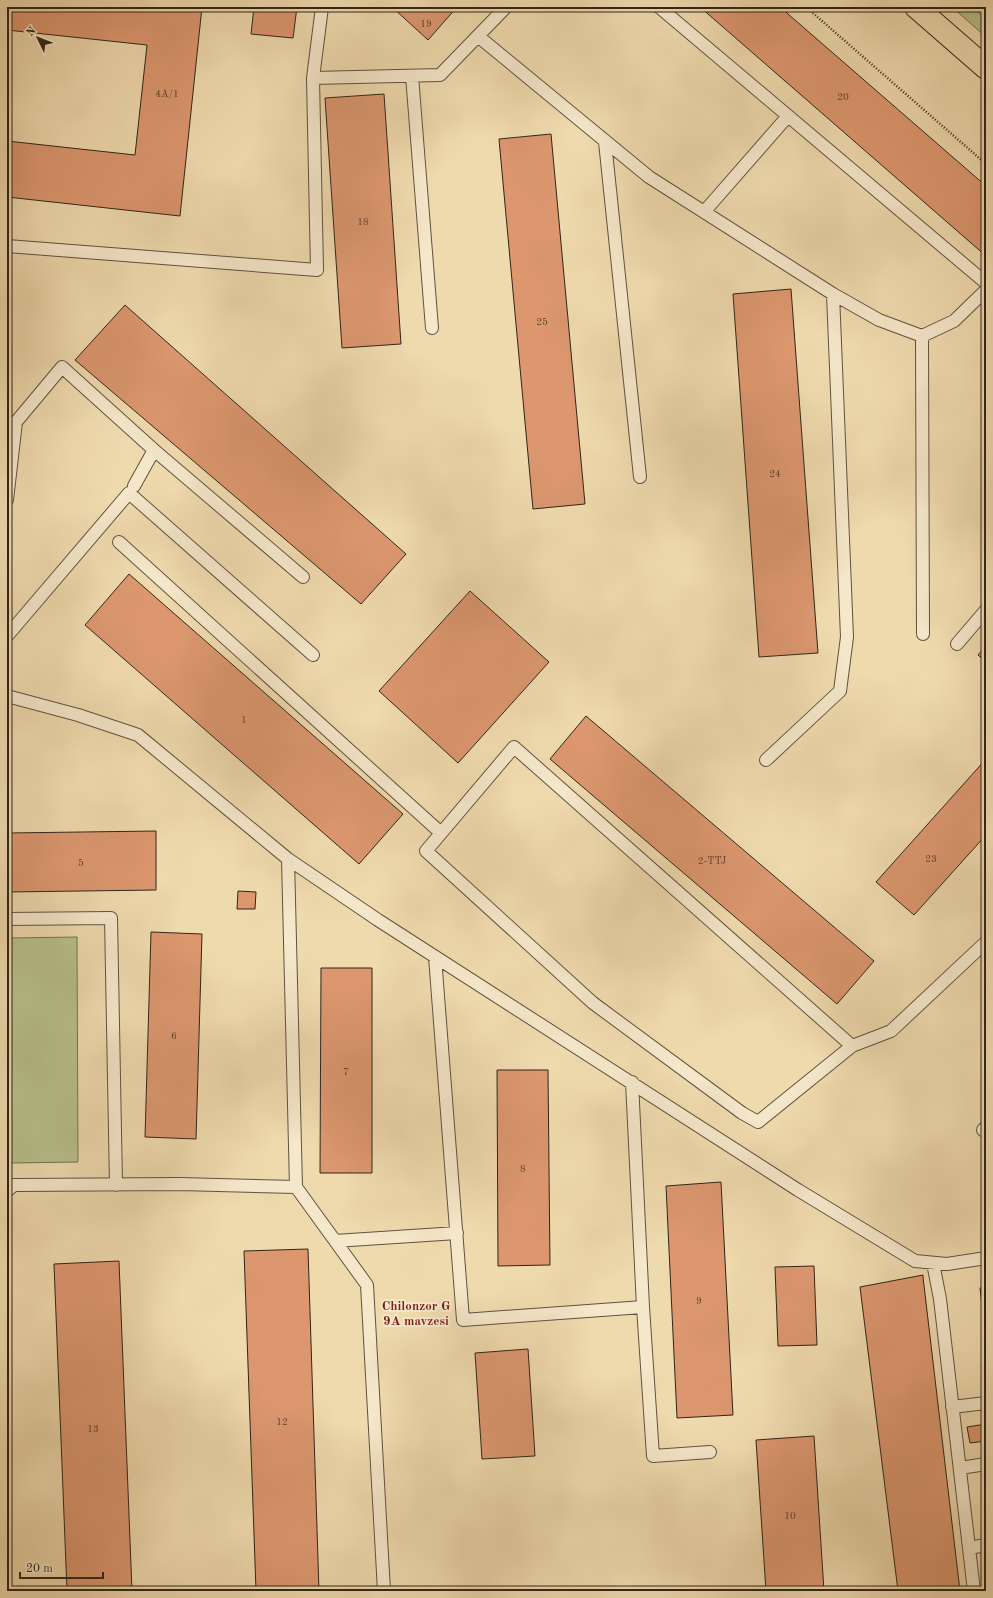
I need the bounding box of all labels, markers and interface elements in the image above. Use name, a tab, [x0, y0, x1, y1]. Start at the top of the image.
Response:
north arrow	[18, 18, 58, 58]
house number: 19	[420, 19, 432, 29]
text: N	[25, 25, 39, 39]
house number: 4A/1	[155, 89, 179, 99]
house number: 20	[837, 92, 849, 102]
house number: 18	[357, 217, 369, 227]
house number: 25	[536, 317, 548, 327]
house number: 24	[769, 469, 781, 479]
house number: 1	[241, 715, 247, 725]
house number: 23	[925, 854, 937, 864]
house number: 2-TTJ	[698, 856, 727, 866]
house number: 5	[78, 858, 84, 868]
house number: 6	[171, 1031, 177, 1041]
house number: 7	[343, 1067, 349, 1077]
house number: 8	[520, 1164, 526, 1174]
house number: 9	[696, 1296, 702, 1306]
district label: Chilonzor G 9A mavzesi	[382, 1300, 450, 1328]
house number: 12	[276, 1417, 288, 1427]
house number: 13	[87, 1424, 99, 1434]
house number: 10	[784, 1511, 796, 1521]
scale bar	[20, 1554, 103, 1580]
text: 20 m	[26, 1563, 53, 1575]

